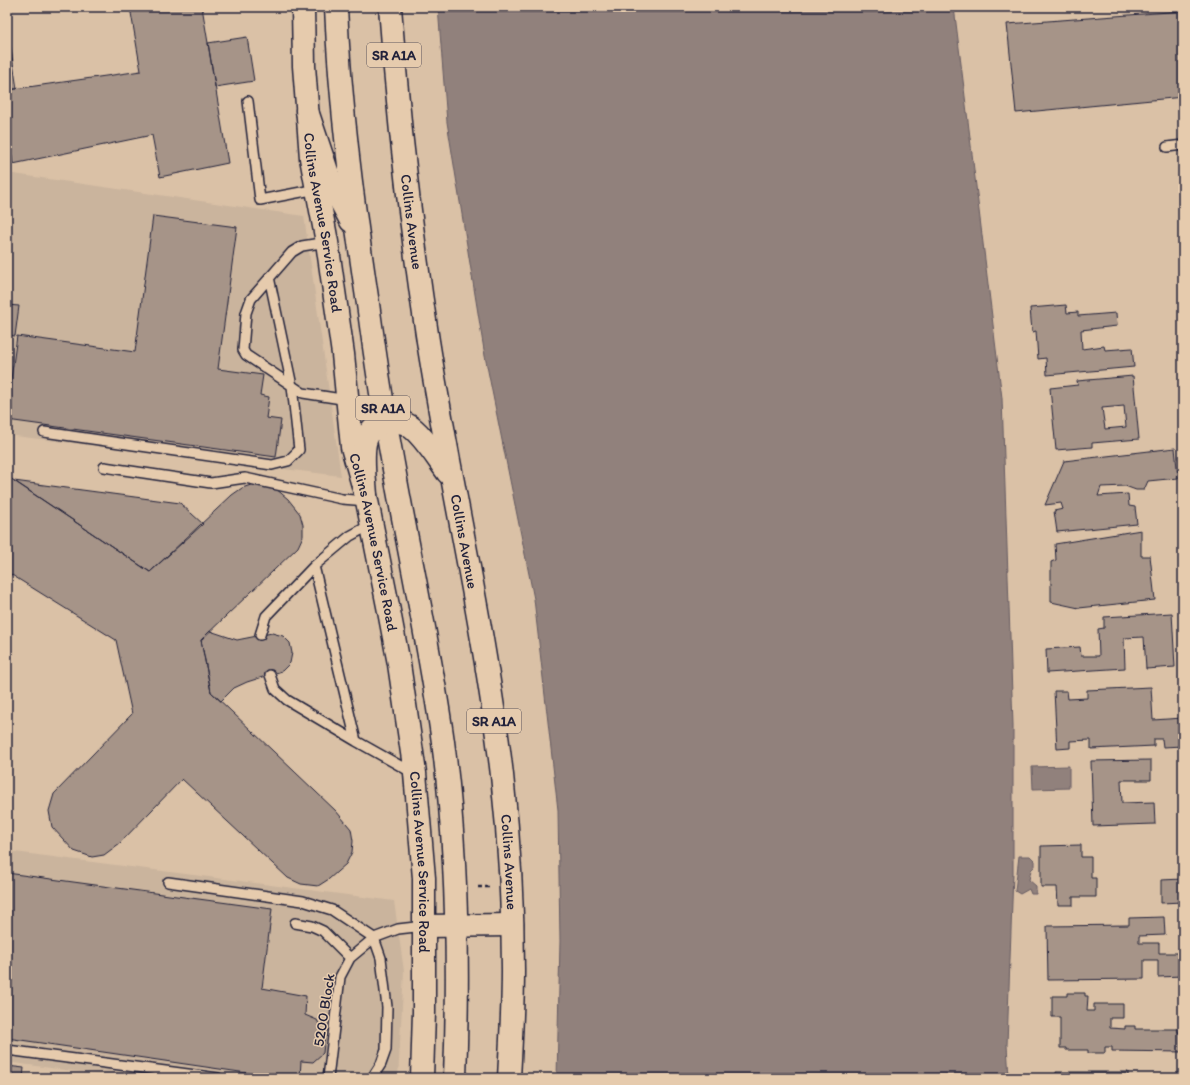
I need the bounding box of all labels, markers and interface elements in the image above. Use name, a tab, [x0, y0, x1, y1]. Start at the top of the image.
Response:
road number: SR A1A	[367, 43, 421, 67]
street label: Collins Avenue Service Road	[300, 132, 346, 315]
street label: Collins Avenue	[397, 173, 427, 271]
road number: SR A1A	[356, 396, 410, 420]
street label: Collins Avenue Service Road	[345, 451, 402, 634]
street label: Collins Avenue	[446, 493, 482, 590]
road number: SR A1A	[467, 709, 521, 733]
street label: Collins Avenue Service Road	[406, 770, 433, 954]
street label: Collins Avenue	[497, 813, 521, 910]
street label: 5200 Block	[309, 972, 339, 1048]

